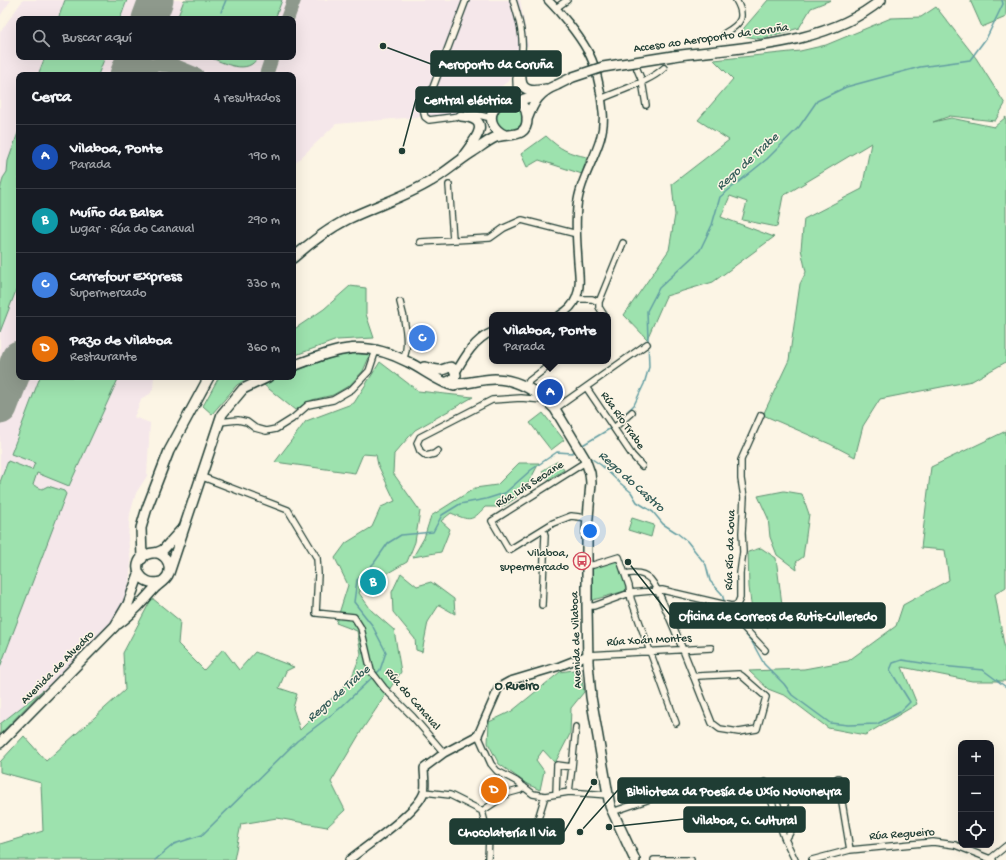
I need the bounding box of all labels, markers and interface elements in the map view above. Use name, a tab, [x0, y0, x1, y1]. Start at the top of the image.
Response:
search box	[16, 16, 296, 60]
street label: Acceso ao Aeroporto da Coruña	[633, 21, 790, 57]
icon: search	[30, 27, 52, 49]
text: Buscar aquí	[62, 29, 132, 47]
callout: Aeroporto da Coruña	[431, 51, 561, 76]
text: Aeroporto da Coruña	[438, 58, 554, 74]
callout: Central eléctrica	[416, 87, 520, 112]
text: Cerca	[32, 88, 71, 108]
text: 4 resultados	[214, 91, 280, 106]
text: Central eléctrica	[423, 94, 513, 109]
water label: Rego de Trabe	[714, 129, 783, 194]
text: Vilaboa, Ponte	[70, 140, 163, 158]
text: A	[41, 149, 49, 164]
text: 190 m	[249, 149, 280, 164]
text: Parada	[70, 158, 111, 173]
text: Muíño da Balsa	[70, 204, 163, 222]
text: B	[42, 213, 48, 228]
text: 290 m	[247, 213, 280, 228]
text: Lugar · Rúa do Canaval	[70, 222, 194, 237]
text: Carrefour Express	[70, 268, 182, 286]
text: C	[41, 277, 49, 292]
text: 330 m	[247, 277, 280, 292]
text: Supermercado	[70, 286, 146, 301]
popup	[489, 312, 611, 364]
text: Vilaboa, Ponte	[504, 322, 596, 340]
pin: C	[409, 323, 435, 353]
text: Pazo de Vilaboa	[70, 332, 172, 350]
text: Parada	[504, 340, 545, 355]
text: D	[41, 341, 49, 356]
text: 360 m	[247, 341, 280, 356]
text: Restaurante	[70, 350, 137, 365]
pin: A	[537, 377, 563, 407]
street label: Rúa Río Trabe	[597, 389, 648, 453]
water label: Rego do Castro	[595, 448, 668, 516]
street label: Rúa Luís Seoane	[493, 458, 567, 512]
street label: Rúa Río da Cova	[723, 509, 739, 591]
your location	[580, 521, 600, 541]
place label: Vilaboa, supermercado	[500, 547, 569, 575]
bus stop icon: Vilaboa, supermercado	[572, 551, 592, 571]
pin: B	[360, 567, 386, 597]
street label: Avenida de Vilaboa	[568, 591, 586, 689]
callout: Oficina de Correos de Rutis-Culleredo	[670, 603, 885, 628]
text: Oficina de Correos de Rutis-Culleredo	[679, 609, 878, 625]
street label: Avenida de Alvedro	[18, 628, 98, 708]
street label: Rúa Xoán Montes	[606, 632, 692, 650]
water label: Rego de Trabe	[304, 662, 375, 725]
street label: Rúa do Canaval	[381, 666, 443, 734]
district label: O Rueiro	[495, 679, 540, 694]
map controls	[958, 740, 994, 848]
button: +	[958, 740, 994, 776]
pin: D	[481, 775, 507, 805]
button: −	[958, 776, 994, 812]
callout: Biblioteca da Poesía de Uxío Novoneyra	[618, 778, 849, 803]
text: Biblioteca da Poesía de Uxío Novoneyra	[625, 785, 842, 800]
callout: Vilaboa, C. Cultural	[684, 807, 805, 832]
button: locate	[958, 812, 994, 848]
text: Vilaboa, C. Cultural	[692, 814, 797, 829]
callout: Chocolatería Il Via	[450, 819, 564, 844]
text: Chocolatería Il Via	[457, 826, 557, 841]
street label: Rúa Regueiro	[869, 826, 935, 844]

